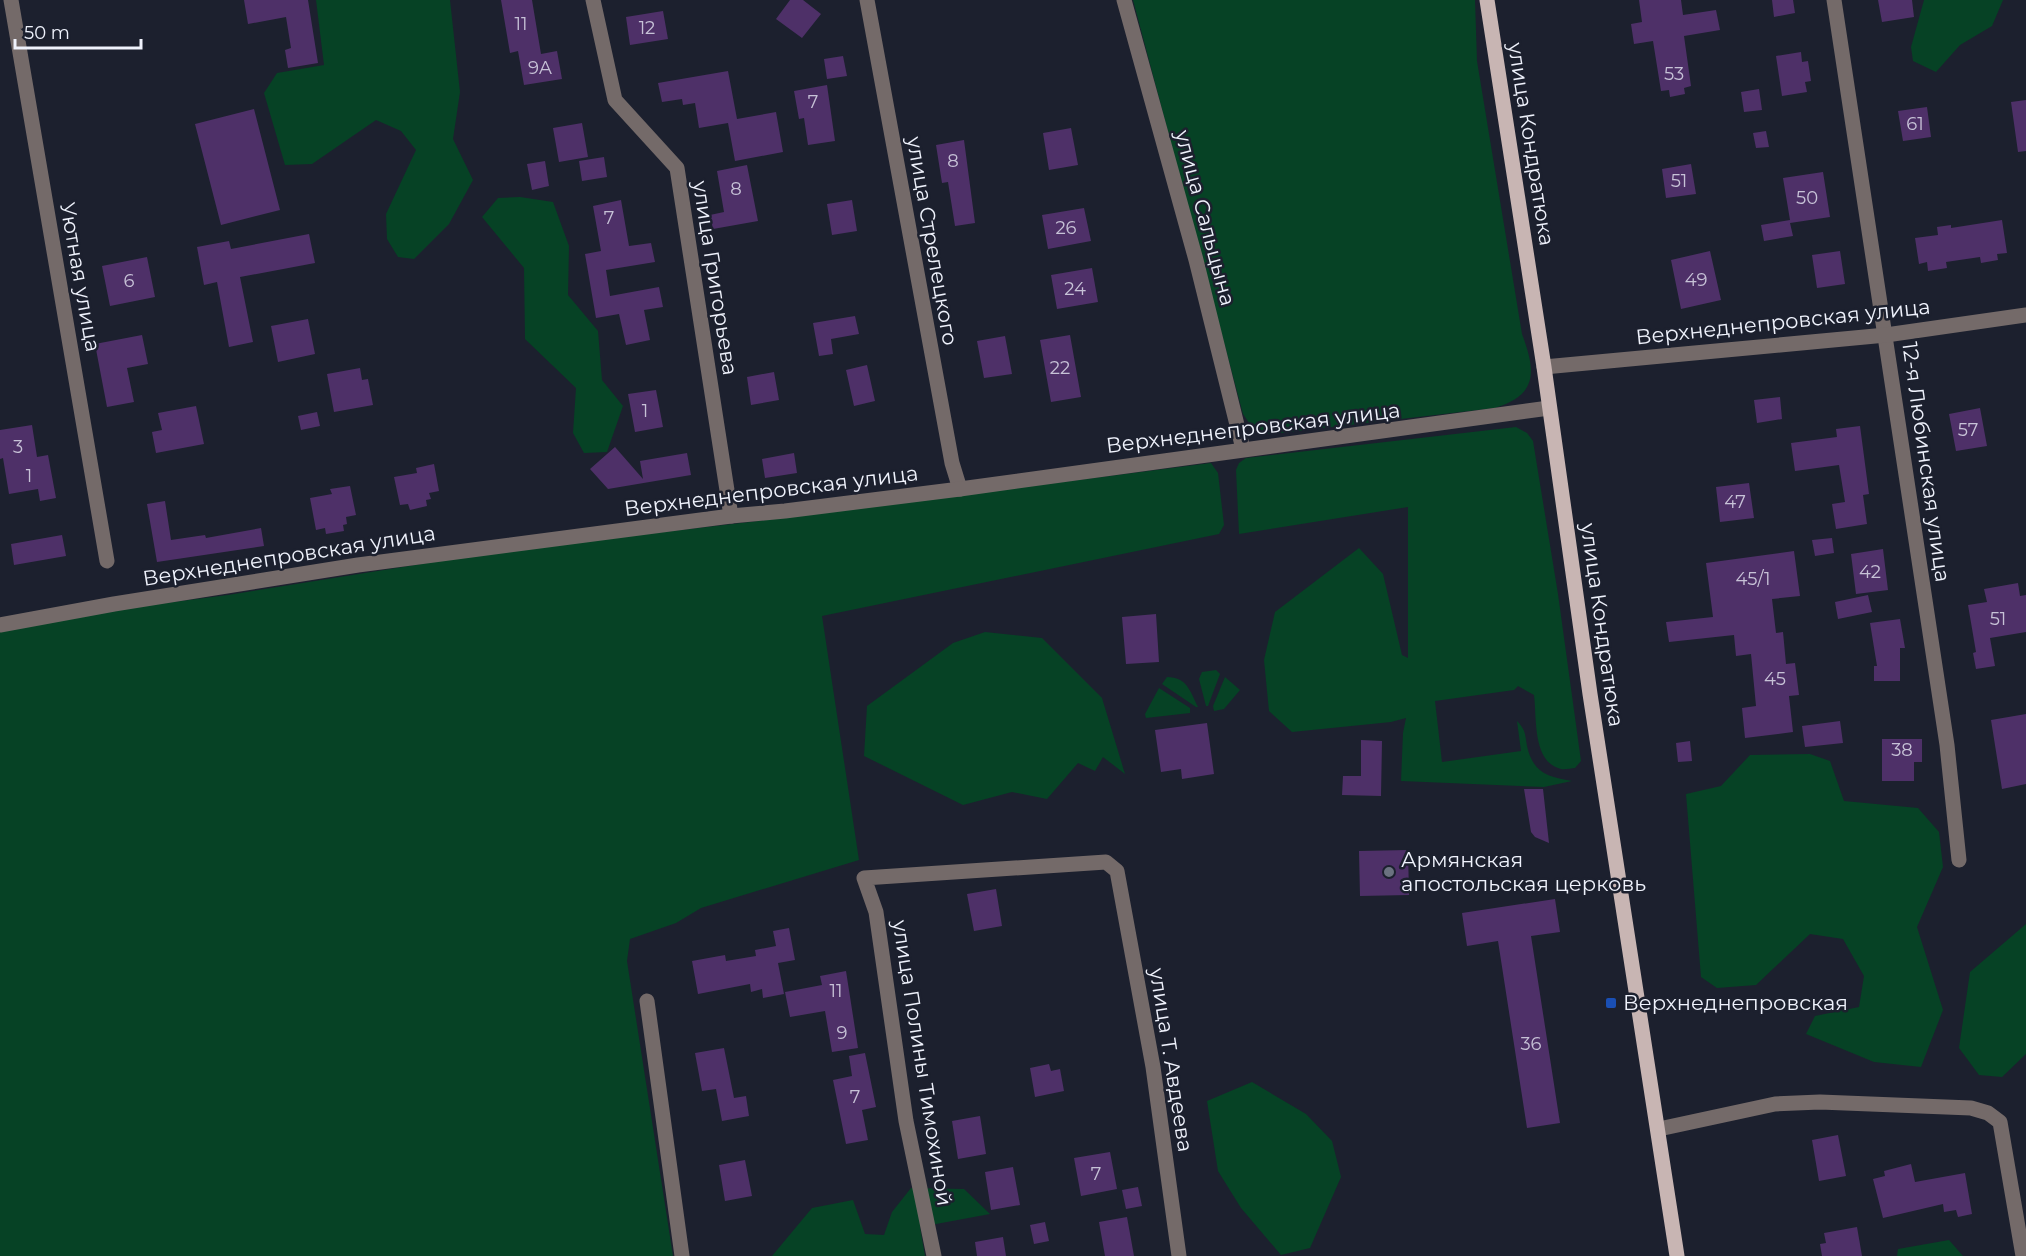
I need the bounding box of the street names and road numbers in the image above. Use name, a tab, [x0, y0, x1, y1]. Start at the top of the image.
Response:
street label: улица Кондратюка	[1503, 40, 1560, 247]
street label: улица Сальцына	[1170, 126, 1241, 308]
street label: улица Стрелецкого	[902, 134, 963, 347]
street label: улица Григорьева	[688, 178, 743, 377]
street label: Уютная улица	[55, 200, 106, 354]
street label: Верхнеднепровская улица	[1634, 294, 1931, 349]
street label: 12-я Любинская улица	[1897, 340, 1956, 584]
street label: Верхнеднепровская улица	[1104, 397, 1401, 458]
street label: Верхнеднепровская улица	[622, 460, 919, 521]
street label: Верхнеднепровская улица	[141, 520, 437, 591]
street label: улица Кондратюка	[1576, 521, 1629, 728]
street label: улица Полины Тимохиной	[887, 917, 957, 1208]
street label: улица Т. Авдеева	[1144, 965, 1198, 1154]

